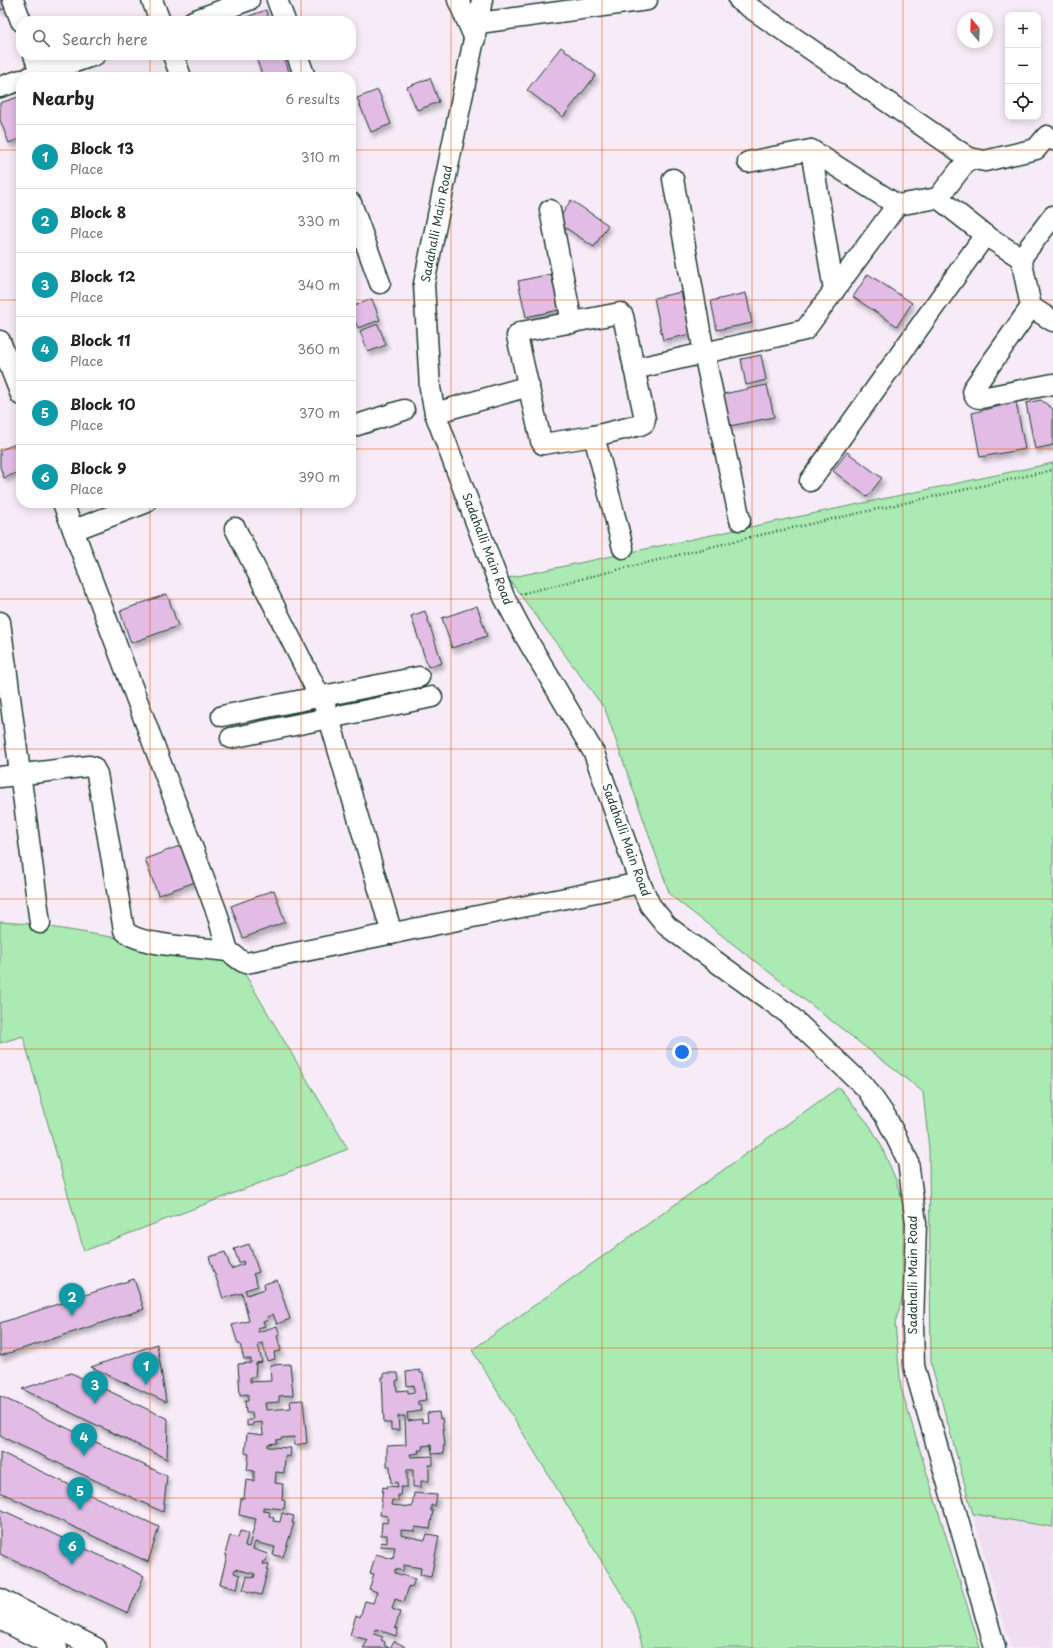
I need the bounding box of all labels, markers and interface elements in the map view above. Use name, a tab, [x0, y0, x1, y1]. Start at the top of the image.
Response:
north arrow	[957, 12, 993, 48]
map controls	[1005, 12, 1041, 120]
button: +	[1005, 12, 1041, 48]
search box	[16, 16, 356, 60]
icon: search	[30, 27, 52, 49]
text: Search here	[62, 27, 148, 50]
button: −	[1005, 48, 1041, 84]
button: locate	[1005, 84, 1041, 120]
text: Nearby	[32, 85, 94, 111]
text: 6 results	[285, 89, 340, 108]
text: Block 13	[70, 136, 134, 159]
text: 1	[42, 147, 48, 166]
text: 310 m	[301, 147, 340, 166]
text: Place	[70, 159, 103, 178]
street label: Sadahalli Main Road	[416, 164, 456, 284]
text: Block 8	[70, 200, 126, 223]
text: 2	[40, 211, 50, 230]
text: 330 m	[297, 211, 340, 230]
text: Place	[70, 223, 103, 242]
text: Block 12	[70, 264, 135, 287]
text: 3	[41, 275, 49, 294]
text: 340 m	[297, 275, 340, 294]
text: Place	[70, 287, 103, 306]
text: Block 11	[70, 328, 131, 351]
text: 4	[41, 339, 49, 358]
text: 360 m	[297, 339, 340, 358]
text: Place	[70, 351, 103, 370]
text: Block 10	[70, 392, 136, 415]
text: 5	[41, 403, 49, 422]
text: 370 m	[299, 403, 340, 422]
text: Place	[70, 415, 103, 434]
text: Block 9	[70, 456, 127, 479]
text: 6	[40, 467, 50, 486]
text: 390 m	[298, 467, 340, 486]
text: Place	[70, 479, 103, 498]
street label: Sadahalli Main Road	[458, 490, 518, 607]
street label: Sadahalli Main Road	[598, 781, 656, 899]
your location	[672, 1042, 692, 1062]
street label: Sadahalli Main Road	[903, 1216, 921, 1334]
pin: 2	[59, 1283, 85, 1316]
pin: 1	[133, 1352, 159, 1385]
pin: 3	[82, 1371, 108, 1404]
pin: 4	[71, 1423, 97, 1456]
pin: 5	[67, 1477, 93, 1510]
pin: 6	[59, 1532, 85, 1565]

